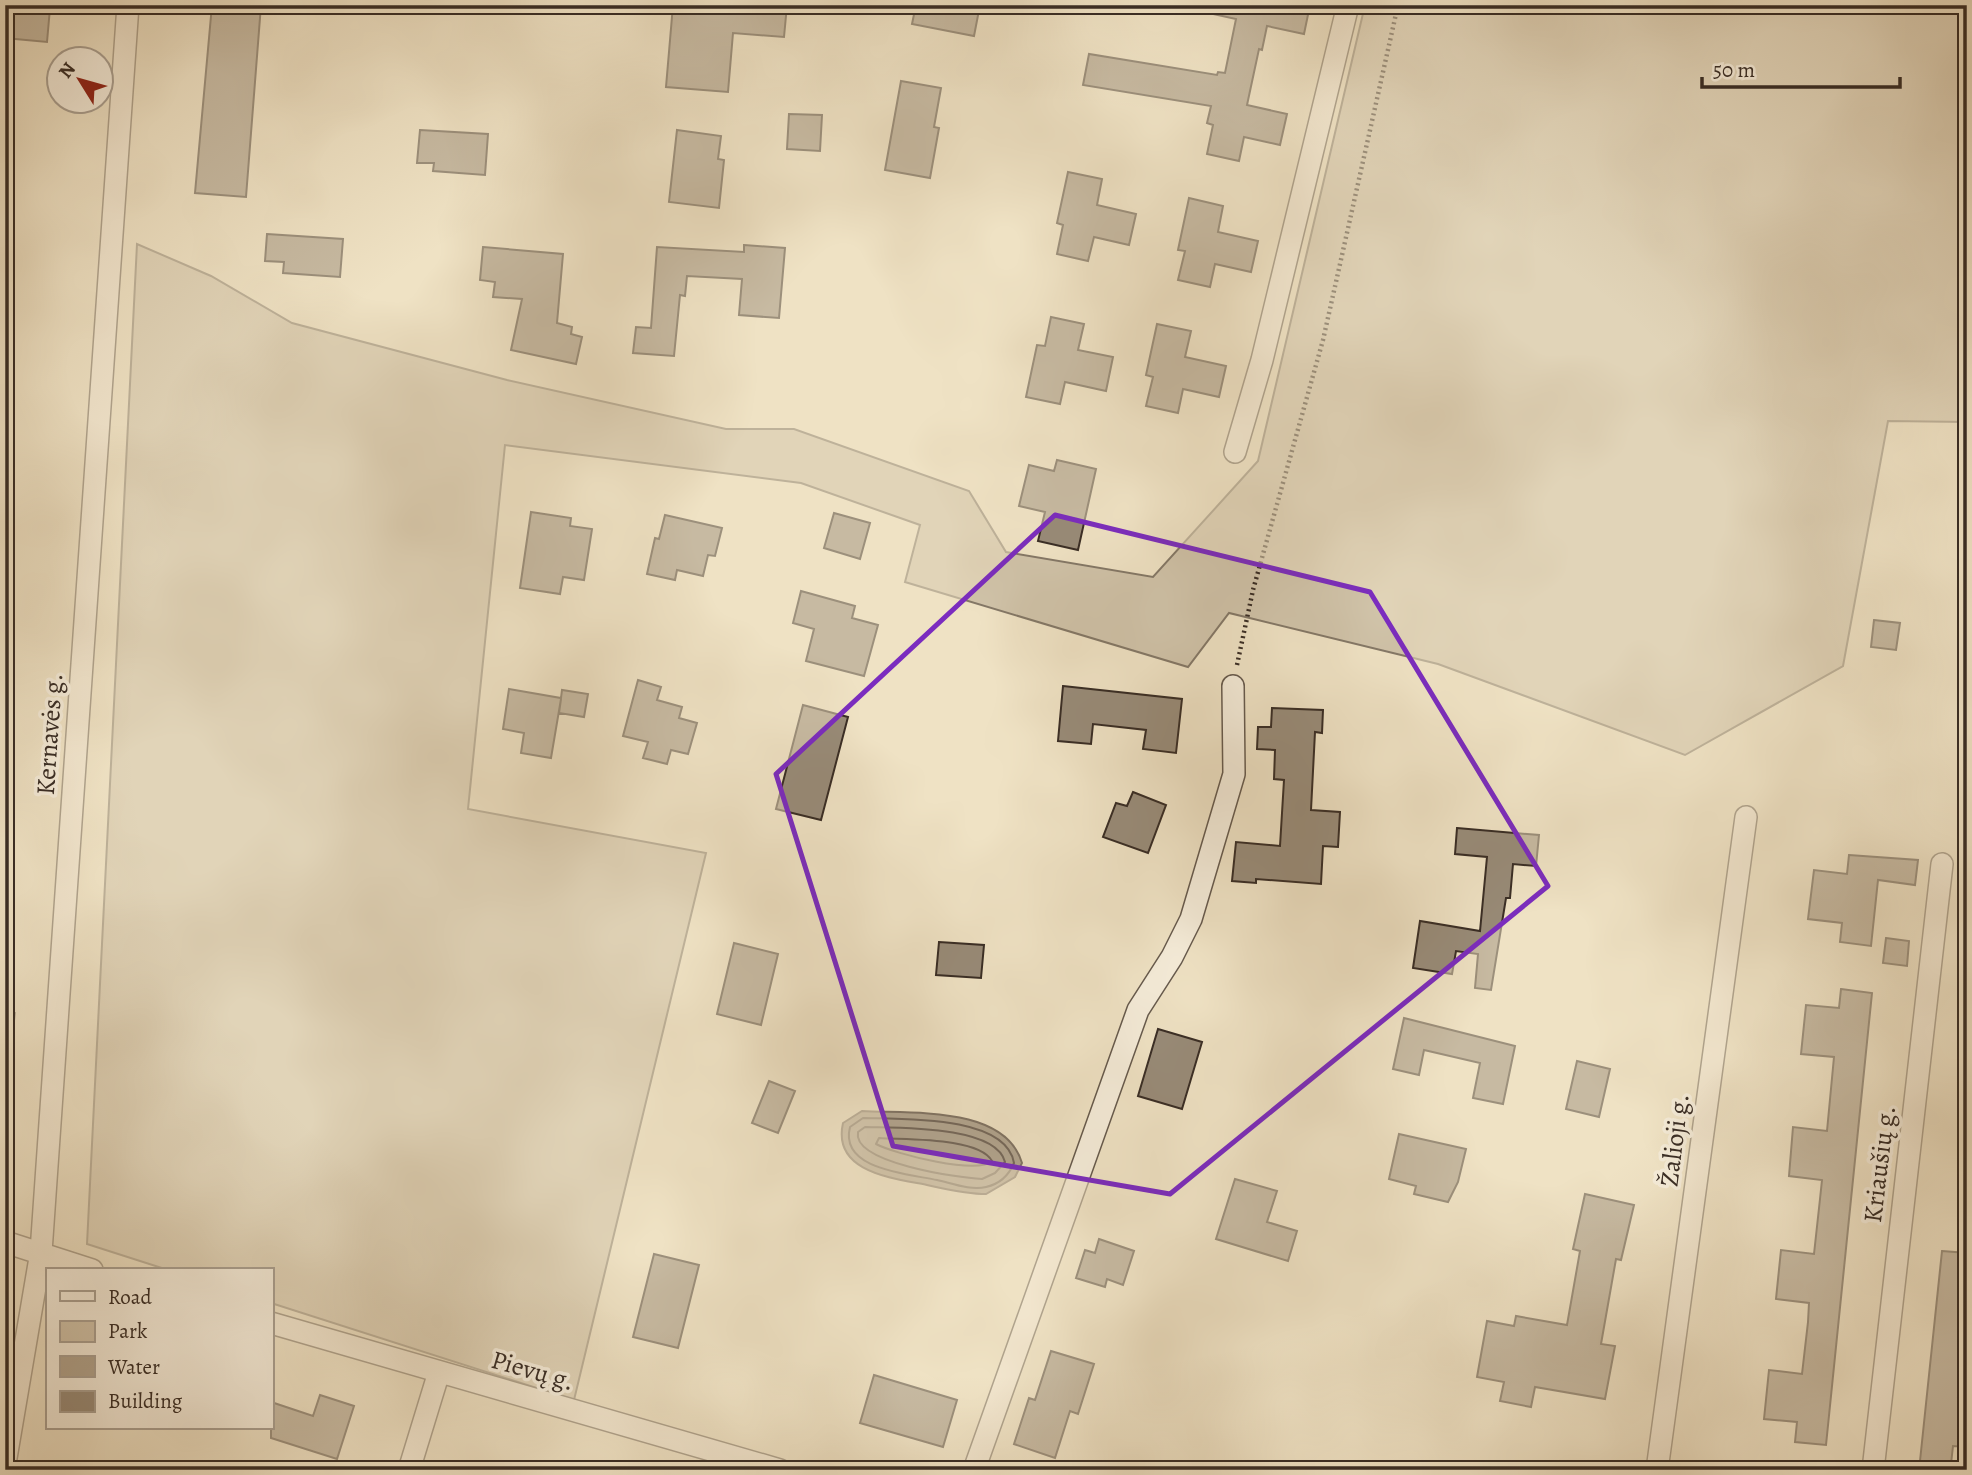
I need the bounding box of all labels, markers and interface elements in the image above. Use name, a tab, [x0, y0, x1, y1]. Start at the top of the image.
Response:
north arrow	[46, 46, 116, 116]
scale bar	[1702, 46, 1900, 90]
text: 50 m	[1713, 56, 1755, 84]
text: N	[53, 57, 82, 84]
street label: Kernavės g.	[28, 672, 71, 796]
street label: Žalioji g.	[1651, 1092, 1698, 1189]
street label: Kriaušių g.	[1855, 1103, 1904, 1225]
legend	[46, 1268, 273, 1430]
text: Road	[108, 1283, 152, 1311]
text: Park	[108, 1317, 148, 1345]
street label: Pievų g.	[487, 1342, 578, 1399]
text: Water	[107, 1353, 160, 1381]
text: Building	[108, 1387, 183, 1415]

